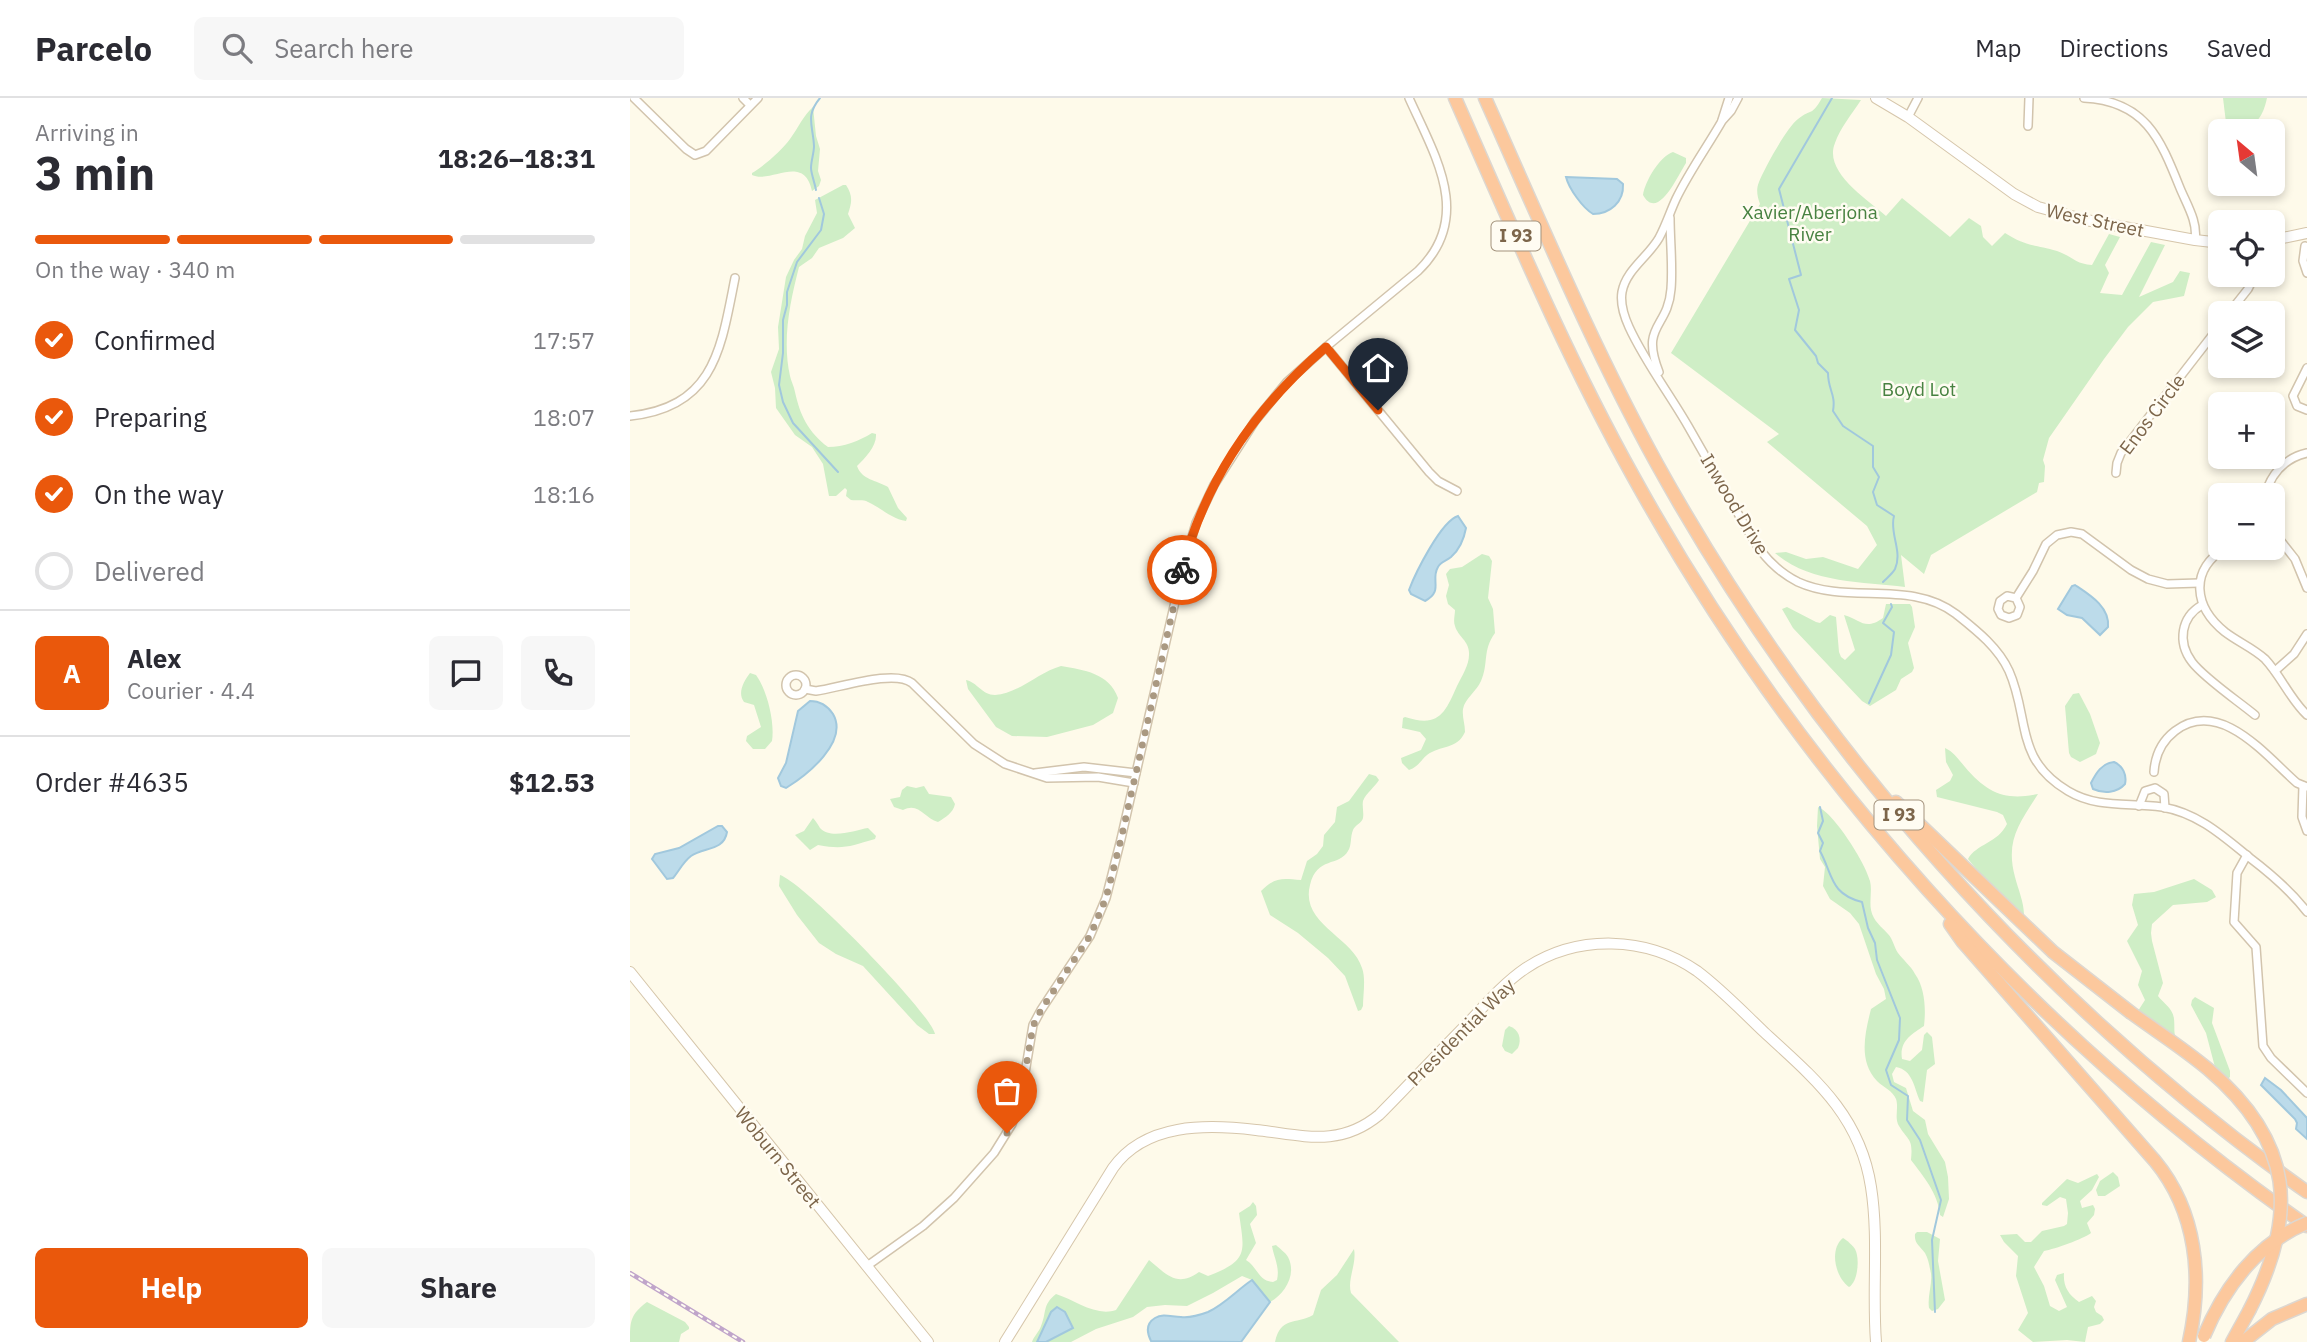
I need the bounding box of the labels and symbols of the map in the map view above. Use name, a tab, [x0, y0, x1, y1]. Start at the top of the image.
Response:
north arrow	[2208, 119, 2286, 196]
street label: West Street	[2044, 198, 2146, 242]
park label: Xavier/Aberjona River	[1742, 200, 1878, 246]
road number: I 93	[1492, 222, 1540, 251]
pin	[1348, 338, 1408, 410]
street label: Enos Circle	[2114, 369, 2190, 459]
park label: Boyd Lot	[1882, 377, 1956, 401]
street label: Inwood Drive	[1695, 449, 1775, 559]
courier	[1147, 535, 1217, 605]
road number: I 93	[1874, 800, 1924, 830]
street label: Presidential Way	[1402, 973, 1520, 1091]
pin	[977, 1061, 1037, 1133]
street label: Woburn Street	[730, 1101, 826, 1213]

